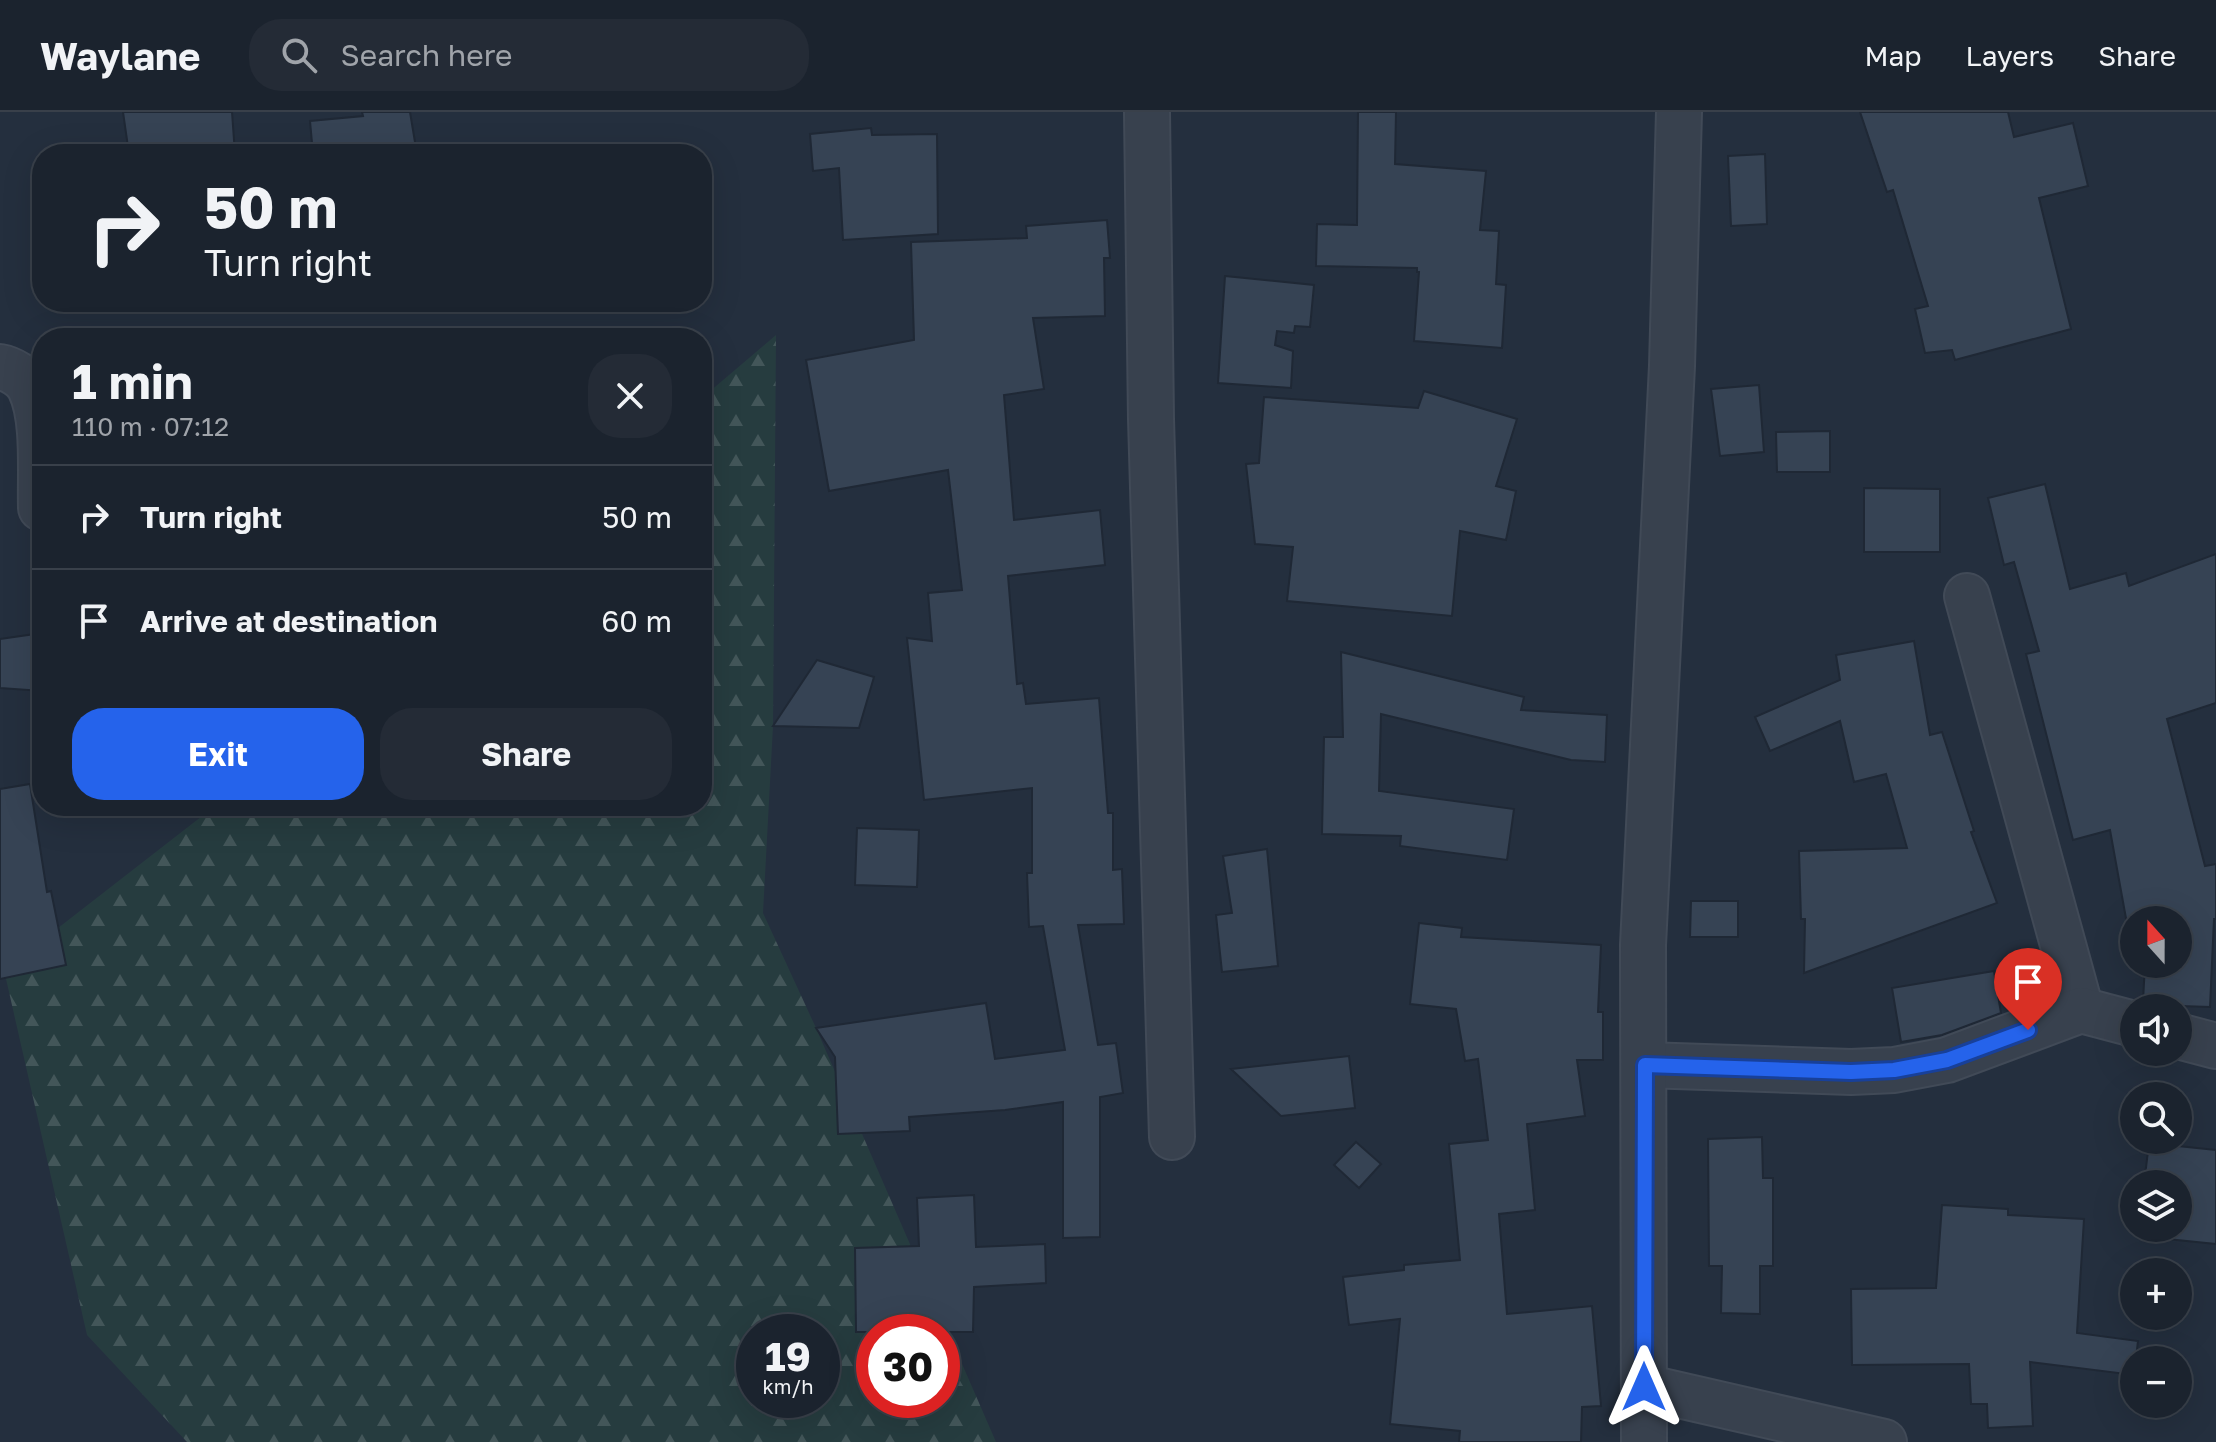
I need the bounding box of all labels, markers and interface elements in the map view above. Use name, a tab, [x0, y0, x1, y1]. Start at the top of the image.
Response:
search box	[249, 19, 809, 91]
text: Waylane	[40, 33, 201, 78]
icon: search	[277, 33, 321, 77]
text: Search here	[341, 37, 512, 73]
text: Map	[1864, 39, 1922, 72]
text: Layers	[1966, 39, 2054, 72]
text: Share	[2098, 39, 2176, 72]
text: 50 m	[204, 173, 338, 240]
icon: right	[72, 176, 176, 280]
text: Turn right	[204, 241, 372, 284]
text: 1 min	[72, 352, 193, 410]
button: close	[588, 354, 672, 438]
text: 110 m · 07:12	[72, 411, 229, 442]
icon: right	[72, 495, 116, 539]
text: Turn right	[140, 499, 282, 535]
text: 50 m	[602, 499, 672, 535]
icon: arrive	[72, 599, 116, 643]
text: Arrive at destination	[140, 603, 437, 639]
text: 60 m	[601, 603, 672, 639]
button: Exit	[72, 708, 364, 800]
button: Share	[380, 708, 672, 800]
north arrow	[2120, 906, 2192, 978]
map controls	[2120, 906, 2192, 1418]
pin	[1994, 948, 2062, 1030]
icon: arrive	[2006, 960, 2050, 1004]
button: sound	[2120, 994, 2192, 1066]
button: search	[2120, 1082, 2192, 1154]
button: layers	[2120, 1170, 2192, 1242]
button: +	[2120, 1258, 2192, 1330]
speed limit sign: 30	[856, 1314, 960, 1418]
text: 19	[765, 1332, 811, 1380]
position arrow	[1602, 1345, 1686, 1429]
button: −	[2120, 1346, 2192, 1418]
text: km/h	[763, 1374, 813, 1398]

